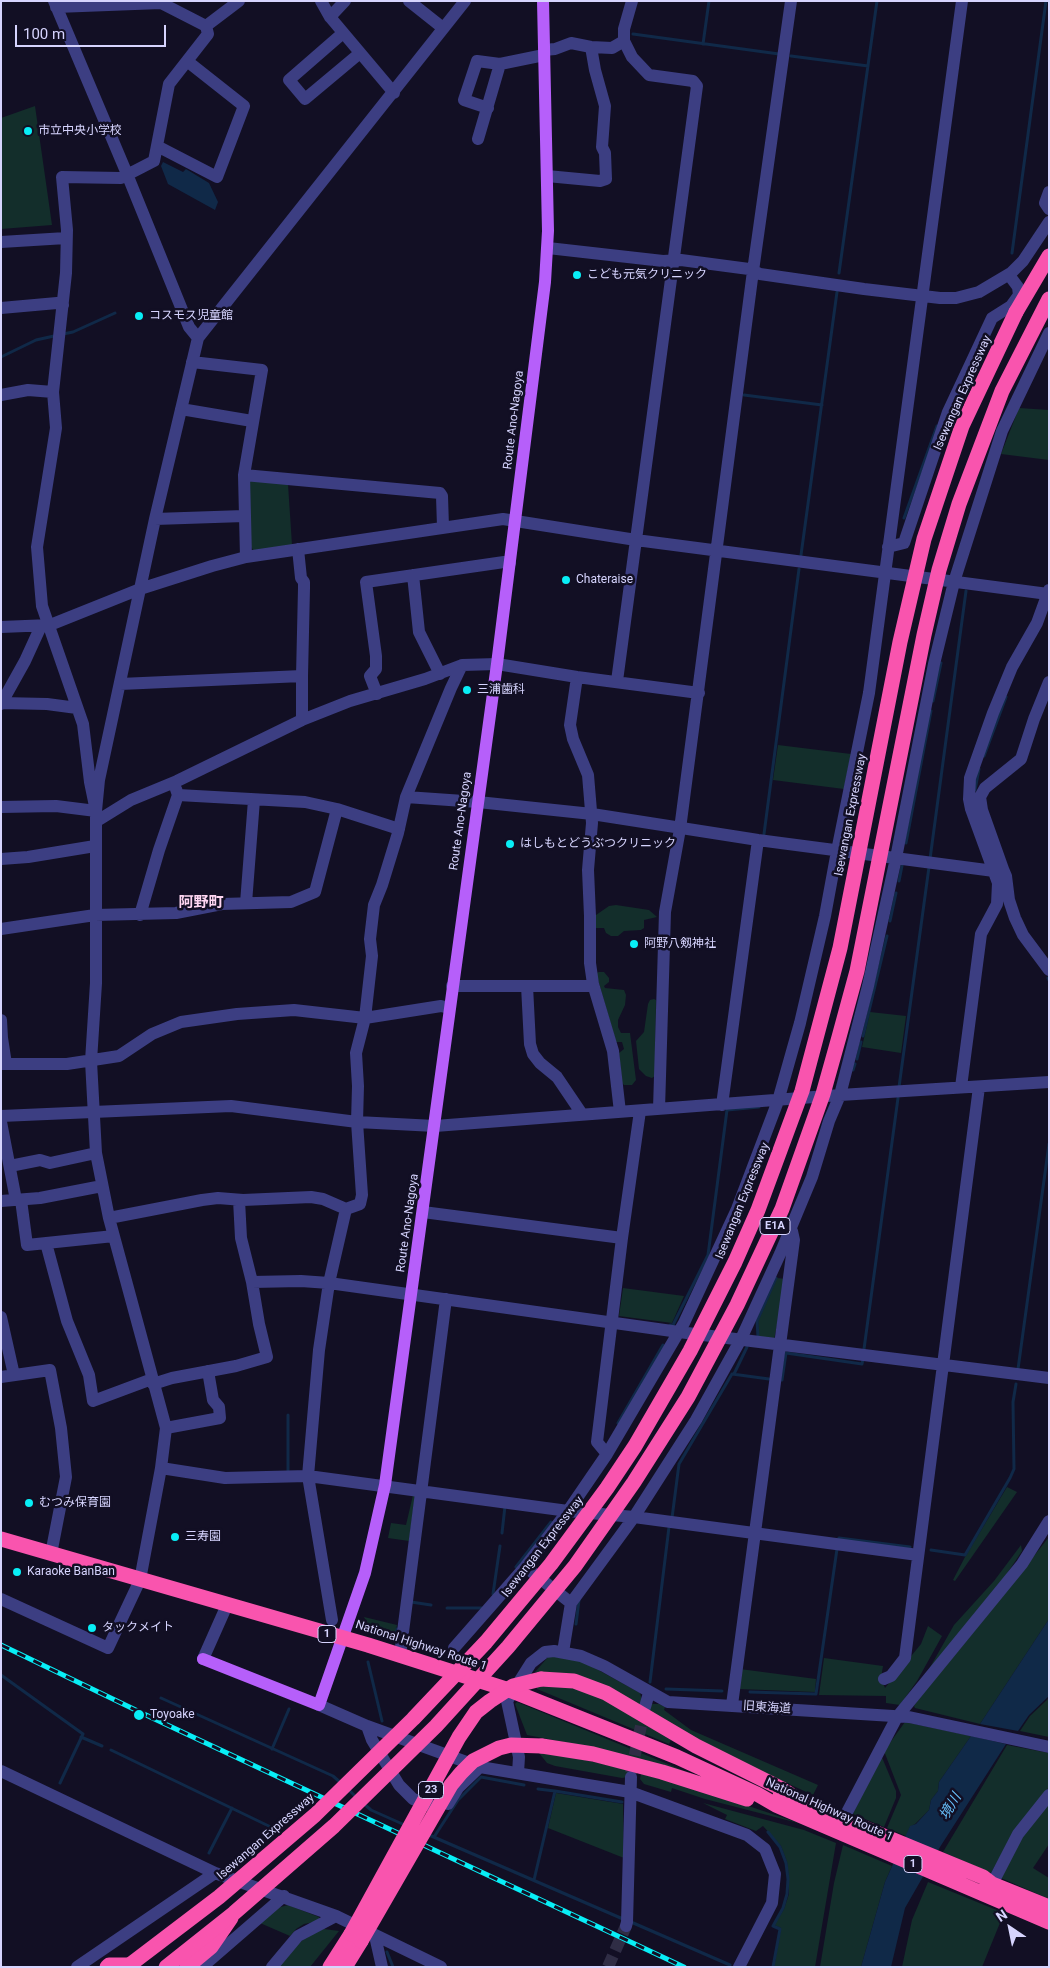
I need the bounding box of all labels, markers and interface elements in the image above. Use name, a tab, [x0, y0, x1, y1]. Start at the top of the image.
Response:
scale bar	[18, 15, 169, 47]
text: 100 m	[23, 25, 65, 43]
place label: 市立中央小学校	[38, 124, 122, 138]
marker: 市立中央小学校	[22, 125, 34, 137]
place label: こども元気クリニック	[587, 268, 707, 282]
marker: こども元気クリニック	[571, 269, 583, 281]
place label: コスモス児童館	[149, 309, 233, 323]
marker: コスモス児童館	[133, 310, 145, 322]
street label: Isewangan Expressway	[931, 333, 995, 453]
street label: Route Ano-Nagoya	[501, 370, 527, 470]
place label: Chateraise	[576, 573, 633, 587]
marker: Chateraise	[560, 574, 572, 586]
place label: 三浦歯科	[477, 683, 525, 697]
marker: 三浦歯科	[461, 684, 473, 696]
street label: Isewangan Expressway	[832, 753, 870, 877]
street label: Route Ano-Nagoya	[447, 771, 475, 871]
place label: はしもとどうぶつクリニック	[520, 837, 676, 851]
marker: はしもとどうぶつクリニック	[504, 838, 516, 850]
district label: 阿野町	[179, 894, 223, 912]
place label: 阿野八剱神社	[644, 937, 716, 951]
marker: 阿野八剱神社	[628, 938, 640, 950]
street label: Isewangan Expressway	[713, 1141, 773, 1261]
street label: Route Ano-Nagoya	[394, 1173, 422, 1273]
road number: E1A	[760, 1218, 790, 1234]
street label: Isewangan Expressway	[499, 1494, 587, 1600]
place label: むつみ保育園	[39, 1496, 111, 1510]
marker: むつみ保育園	[23, 1497, 35, 1509]
place label: 三寿園	[185, 1530, 221, 1544]
marker: 三寿園	[169, 1531, 181, 1543]
place label: Karaoke BanBan	[27, 1565, 115, 1579]
marker: Karaoke BanBan	[11, 1566, 23, 1578]
street label: National Highway Route 1	[353, 1618, 489, 1674]
place label: タックメイト	[102, 1621, 174, 1635]
marker: タックメイト	[86, 1622, 98, 1634]
road number: 1	[318, 1626, 336, 1642]
street label: 旧東海道	[743, 1699, 791, 1717]
marker: Toyoake	[132, 1708, 146, 1722]
place label: Toyoake	[150, 1708, 195, 1722]
street label: National Highway Route 1	[763, 1775, 895, 1845]
road number: 23	[418, 1782, 444, 1798]
street label: Isewangan Expressway	[214, 1791, 318, 1883]
water label: 境川	[937, 1791, 965, 1823]
road number: 1	[904, 1856, 922, 1872]
north arrow	[985, 1903, 1035, 1953]
text: N	[993, 1906, 1010, 1925]

